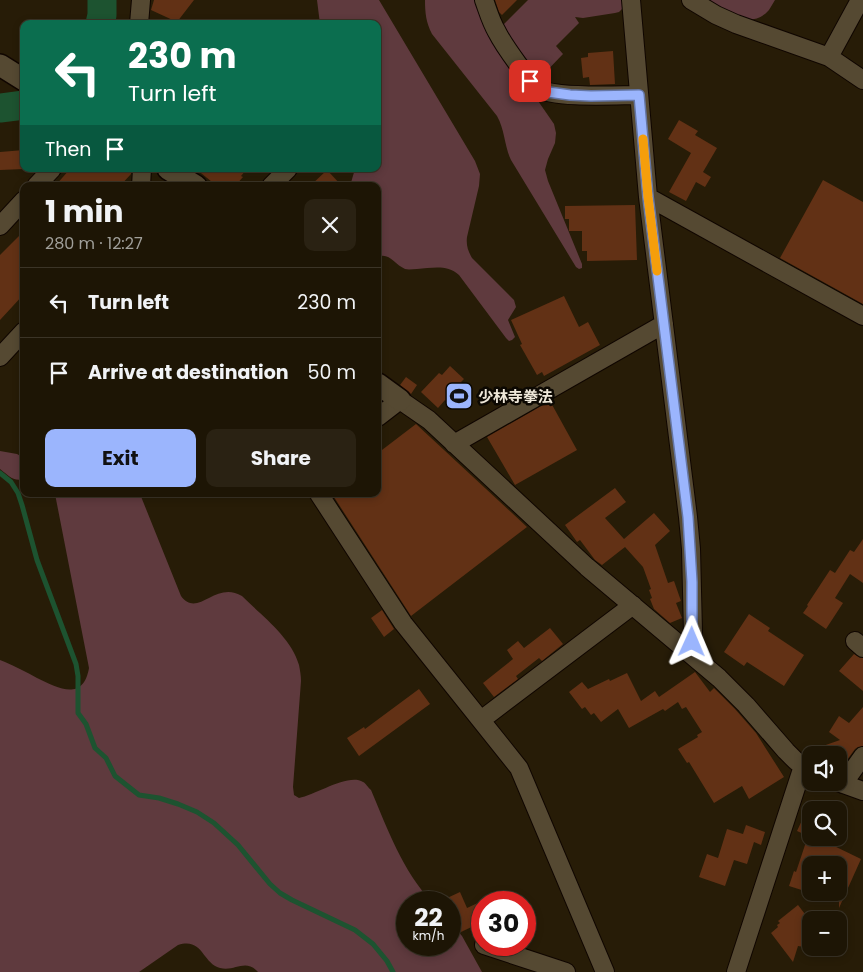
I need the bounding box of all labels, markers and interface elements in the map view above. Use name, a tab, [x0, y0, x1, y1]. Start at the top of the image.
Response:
text: 230 m	[128, 31, 236, 80]
icon: left	[45, 40, 110, 105]
pin	[509, 60, 551, 102]
icon: arrive	[516, 67, 544, 95]
text: Turn left	[128, 78, 216, 109]
icon: arrive	[101, 135, 129, 163]
text: Then	[45, 136, 91, 163]
text: 1 min	[45, 190, 123, 233]
button: close	[304, 199, 356, 251]
text: 280 m · 12:27	[45, 232, 143, 255]
icon: left	[45, 289, 73, 317]
text: Turn left	[88, 289, 169, 316]
text: 230 m	[297, 289, 356, 316]
icon: arrive	[45, 359, 73, 387]
text: Arrive at destination	[88, 359, 289, 386]
text: 50 m	[307, 359, 356, 386]
sports icon: 少林寺拳法	[444, 381, 474, 411]
place label: 少林寺拳法	[478, 386, 553, 407]
button: Exit	[45, 429, 196, 487]
button: Share	[206, 429, 356, 487]
position arrow	[665, 615, 717, 667]
map controls	[802, 746, 847, 956]
button: sound	[802, 746, 847, 791]
button: search	[802, 801, 847, 846]
button: +	[802, 856, 847, 901]
speed limit sign: 30	[471, 891, 536, 956]
text: 22	[414, 900, 443, 935]
button: −	[802, 911, 847, 956]
text: km/h	[413, 927, 444, 944]

